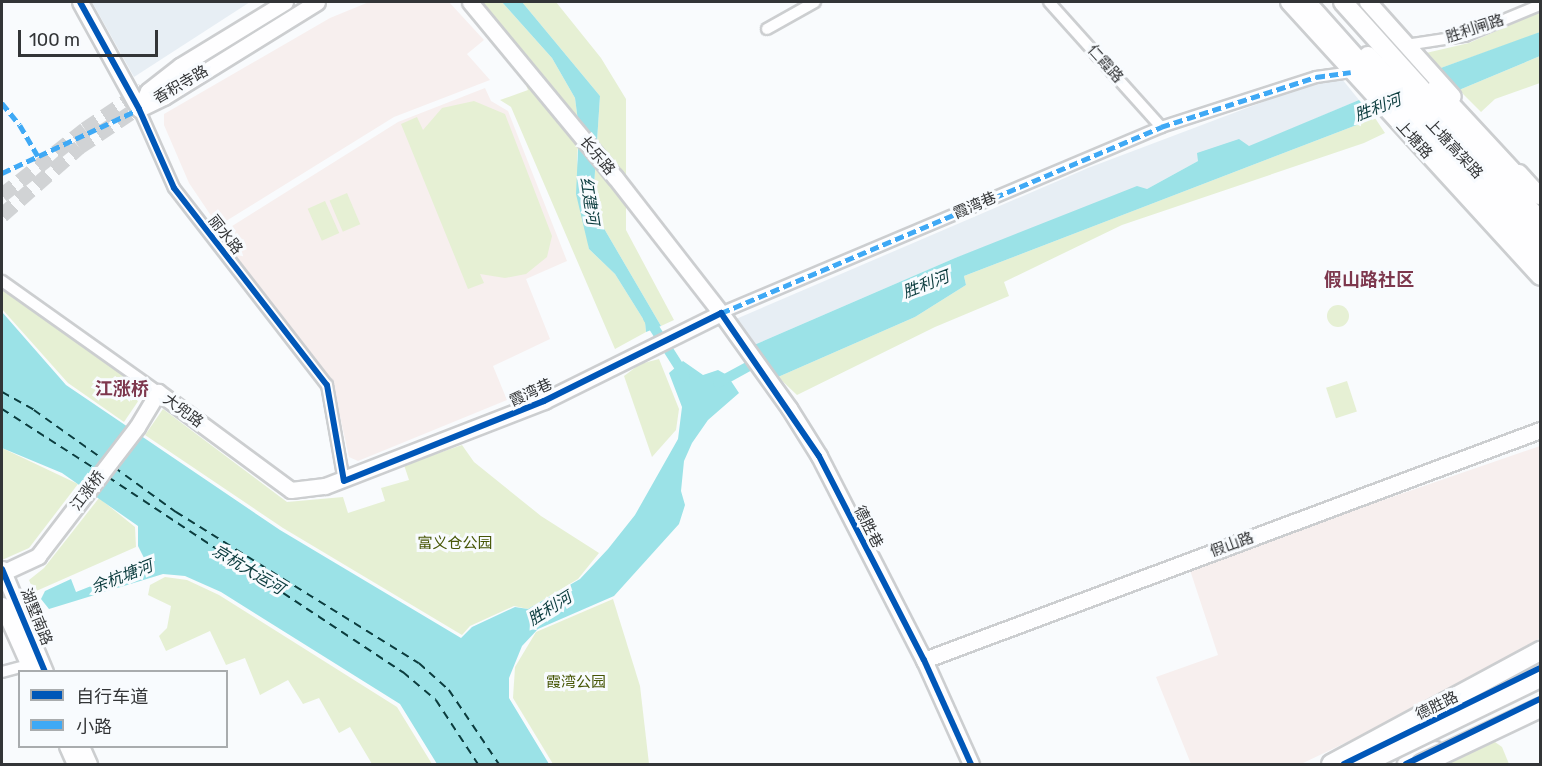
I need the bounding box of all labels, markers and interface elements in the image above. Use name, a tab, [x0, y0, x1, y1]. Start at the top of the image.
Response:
street label: 胜利闸路	[1444, 11, 1506, 47]
scale bar	[21, 18, 160, 56]
text: 100 m	[29, 29, 80, 51]
street label: 仁霞路	[1083, 41, 1127, 87]
street label: 香积寺路	[151, 62, 211, 108]
water label: 胜利河	[1352, 90, 1404, 126]
street label: 上塘高架路	[1422, 115, 1486, 183]
street label: 上塘路	[1392, 117, 1436, 163]
street label: 长乐路	[576, 133, 618, 179]
water label: 红建河	[576, 176, 602, 226]
street label: 霞湾巷	[951, 189, 999, 223]
street label: 丽水路	[204, 212, 246, 258]
water label: 胜利河	[900, 267, 952, 303]
district label: 假山路社区	[1324, 269, 1414, 291]
street label: 霞湾巷	[507, 375, 555, 411]
district label: 江涨桥	[95, 378, 149, 400]
street label: 大兜路	[160, 390, 206, 432]
street label: 江涨桥	[67, 468, 109, 514]
street label: 德胜巷	[850, 503, 886, 551]
street label: 假山路	[1208, 529, 1256, 561]
park label: 富义仓公园	[418, 535, 492, 553]
water label: 京杭大运河	[209, 541, 287, 599]
water label: 余杭塘河	[89, 557, 155, 597]
street label: 湖墅南路	[16, 586, 56, 648]
water label: 胜利河	[525, 588, 575, 630]
legend	[18, 670, 228, 748]
park label: 霞湾公园	[546, 674, 606, 692]
text: 自行车道	[76, 686, 148, 708]
street label: 德胜路	[1413, 688, 1461, 724]
text: 小路	[76, 716, 112, 738]

